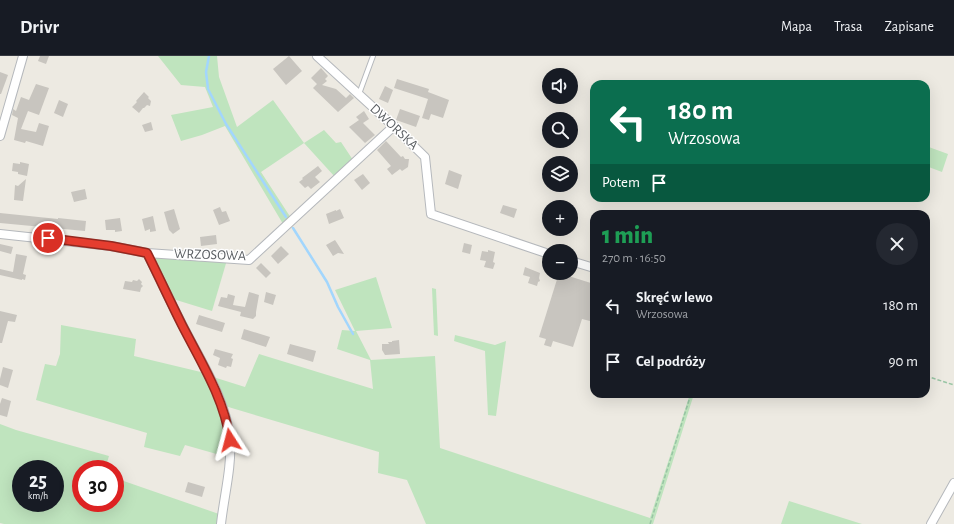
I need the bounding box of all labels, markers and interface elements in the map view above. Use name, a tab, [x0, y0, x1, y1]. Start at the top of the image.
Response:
text: Drivr	[20, 18, 59, 37]
text: Mapa	[781, 20, 812, 34]
text: Trasa	[834, 20, 862, 34]
text: Zapisane	[884, 20, 934, 34]
map controls	[542, 68, 578, 280]
button: sound	[542, 68, 578, 104]
icon: left	[602, 96, 654, 148]
text: 180 m	[668, 97, 733, 125]
street label: DWORSKA	[367, 101, 421, 153]
button: search	[542, 112, 578, 148]
text: Wrzosowa	[668, 130, 740, 148]
button: layers	[542, 156, 578, 192]
icon: arrive	[648, 172, 670, 194]
text: Potem	[602, 175, 640, 190]
button: +	[542, 200, 578, 236]
pin	[31, 221, 65, 255]
button: close	[876, 223, 918, 265]
text: 1 min	[602, 224, 653, 248]
icon: arrive	[37, 227, 59, 249]
button: −	[542, 244, 578, 280]
street label: WRZOSOWA	[174, 247, 246, 263]
text: 270 m · 16:50	[602, 252, 666, 265]
text: Skręć w lewo	[636, 290, 713, 305]
icon: left	[602, 295, 624, 317]
text: 180 m	[883, 298, 918, 313]
text: Wrzosowa	[636, 308, 688, 321]
icon: arrive	[602, 351, 624, 373]
text: Cel podróży	[636, 354, 705, 369]
text: 90 m	[889, 354, 918, 369]
position arrow	[209, 419, 251, 461]
speed limit sign: 30	[72, 460, 124, 512]
text: 25	[29, 471, 47, 491]
text: km/h	[28, 491, 48, 501]

